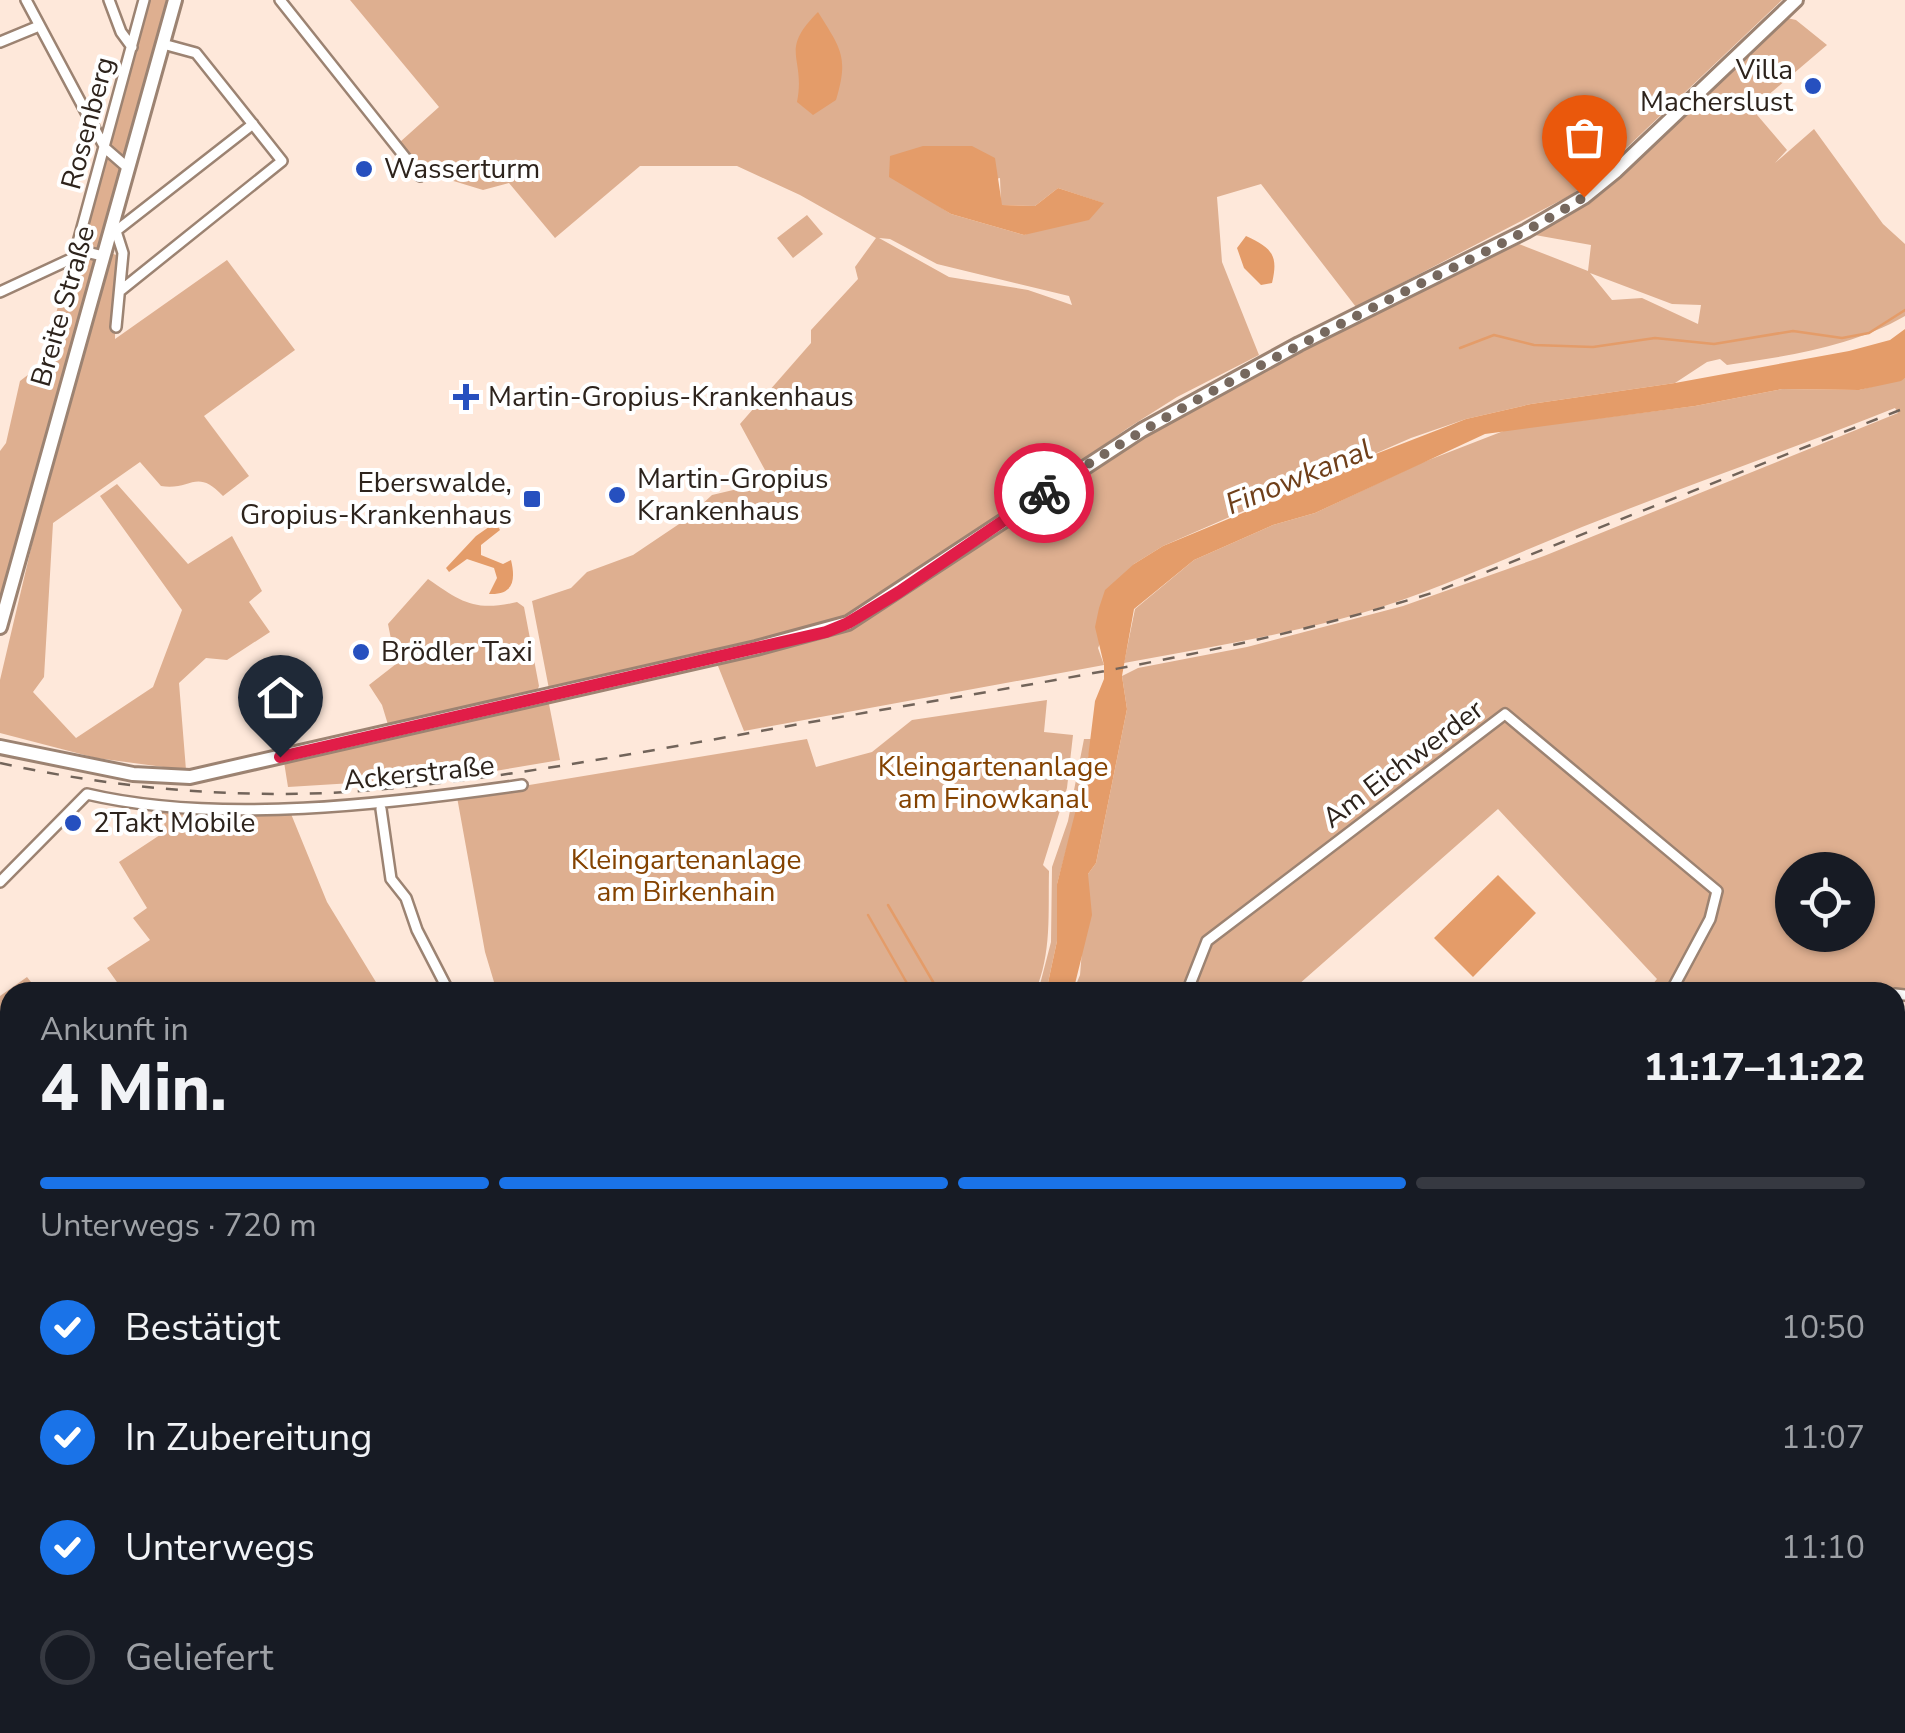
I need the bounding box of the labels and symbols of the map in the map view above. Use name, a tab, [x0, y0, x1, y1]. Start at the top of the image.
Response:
place label: Villa Macherslust	[1640, 51, 1793, 121]
street label: Rosenberg	[52, 53, 124, 193]
marker: Villa Macherslust	[1802, 75, 1824, 97]
pin	[1542, 95, 1627, 198]
place label: Wasserturm	[384, 150, 540, 188]
marker: Wasserturm	[353, 158, 375, 180]
street label: Breite Straße	[22, 221, 104, 391]
place label: Martin-Gropius-Krankenhaus	[488, 378, 854, 416]
marker: Martin-Gropius-Krankenhaus	[453, 384, 479, 410]
water label: Finowkanal	[1220, 429, 1378, 525]
courier	[994, 443, 1094, 543]
place label: Martin-Gropius Krankenhaus	[637, 460, 828, 530]
place label: Eberswalde, Gropius-Krankenhaus	[240, 464, 512, 534]
marker: Martin-Gropius Krankenhaus	[606, 484, 628, 506]
marker: Eberswalde, Gropius-Krankenhaus	[521, 488, 543, 510]
place label: Brödler Taxi	[381, 633, 533, 671]
marker: Brödler Taxi	[350, 641, 372, 663]
pin	[238, 655, 323, 758]
street label: Am Eichwerder	[1315, 691, 1491, 837]
street label: Ackerstraße	[342, 746, 496, 800]
park label: Kleingartenanlage am Finowkanal	[878, 748, 1108, 818]
place label: 2Takt Mobile	[93, 804, 255, 842]
marker: 2Takt Mobile	[62, 812, 84, 834]
park label: Kleingartenanlage am Birkenhain	[571, 841, 801, 911]

